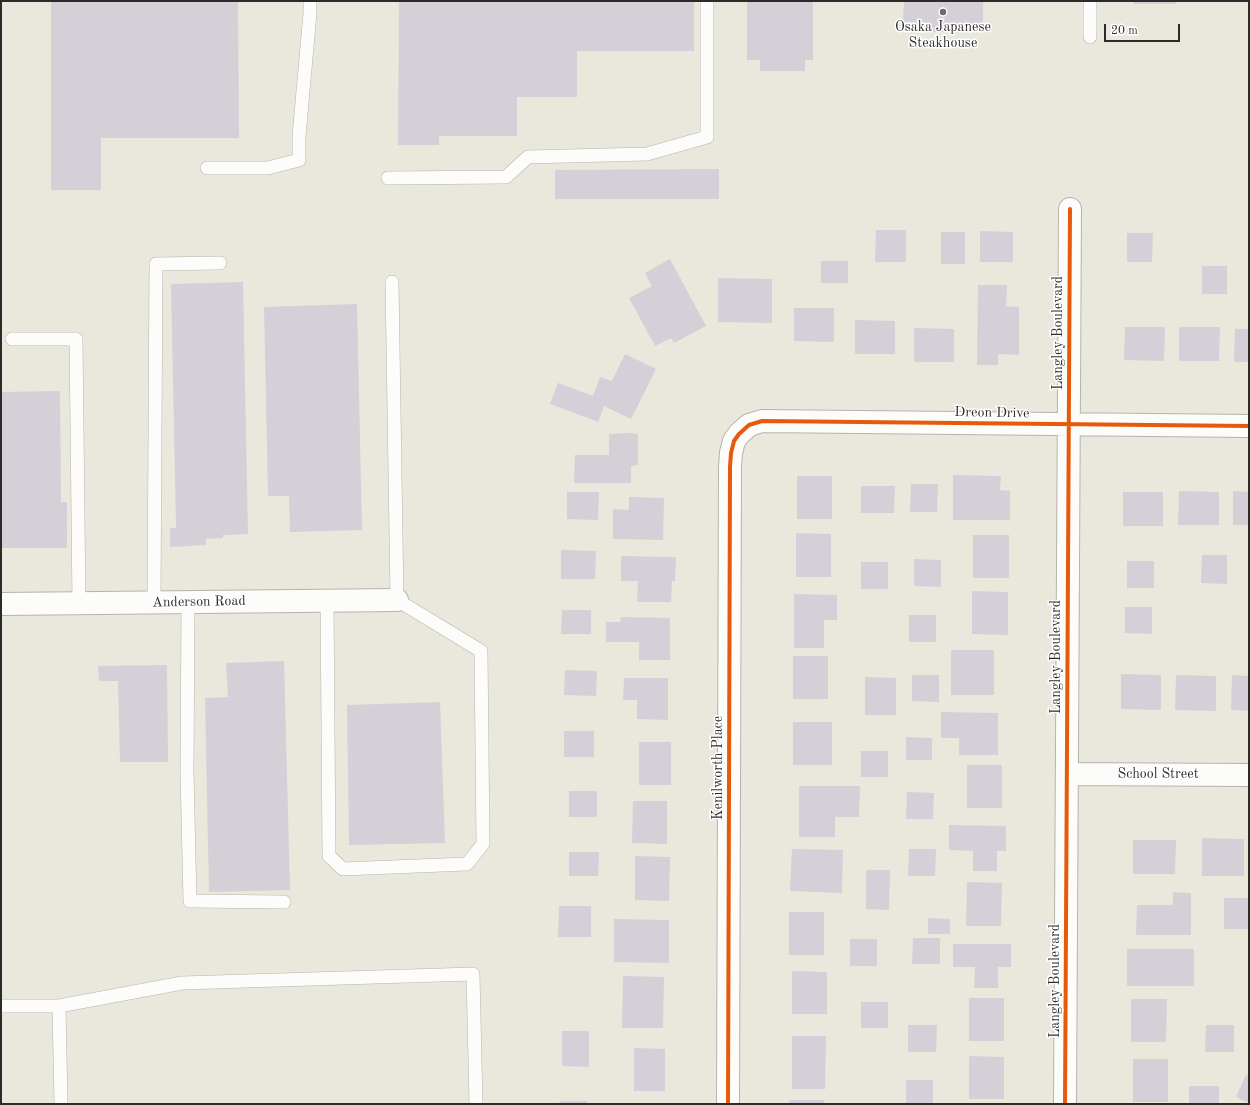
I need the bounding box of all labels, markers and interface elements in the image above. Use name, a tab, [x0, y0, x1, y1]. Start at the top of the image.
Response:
marker: Osaka Japanese Steakhouse	[938, 7, 948, 17]
scale bar	[1106, 16, 1182, 42]
place label: Osaka Japanese Steakhouse	[895, 19, 991, 52]
text: 20 m	[1111, 25, 1138, 37]
street label: Langley Boulevard	[1050, 276, 1066, 390]
street label: Dreon Drive	[954, 404, 1030, 422]
street label: Anderson Road	[152, 593, 246, 611]
street label: Langley Boulevard	[1048, 600, 1064, 714]
street label: Kenilworth Place	[710, 716, 726, 820]
street label: School Street	[1117, 766, 1199, 782]
street label: Langley Boulevard	[1047, 924, 1063, 1038]

